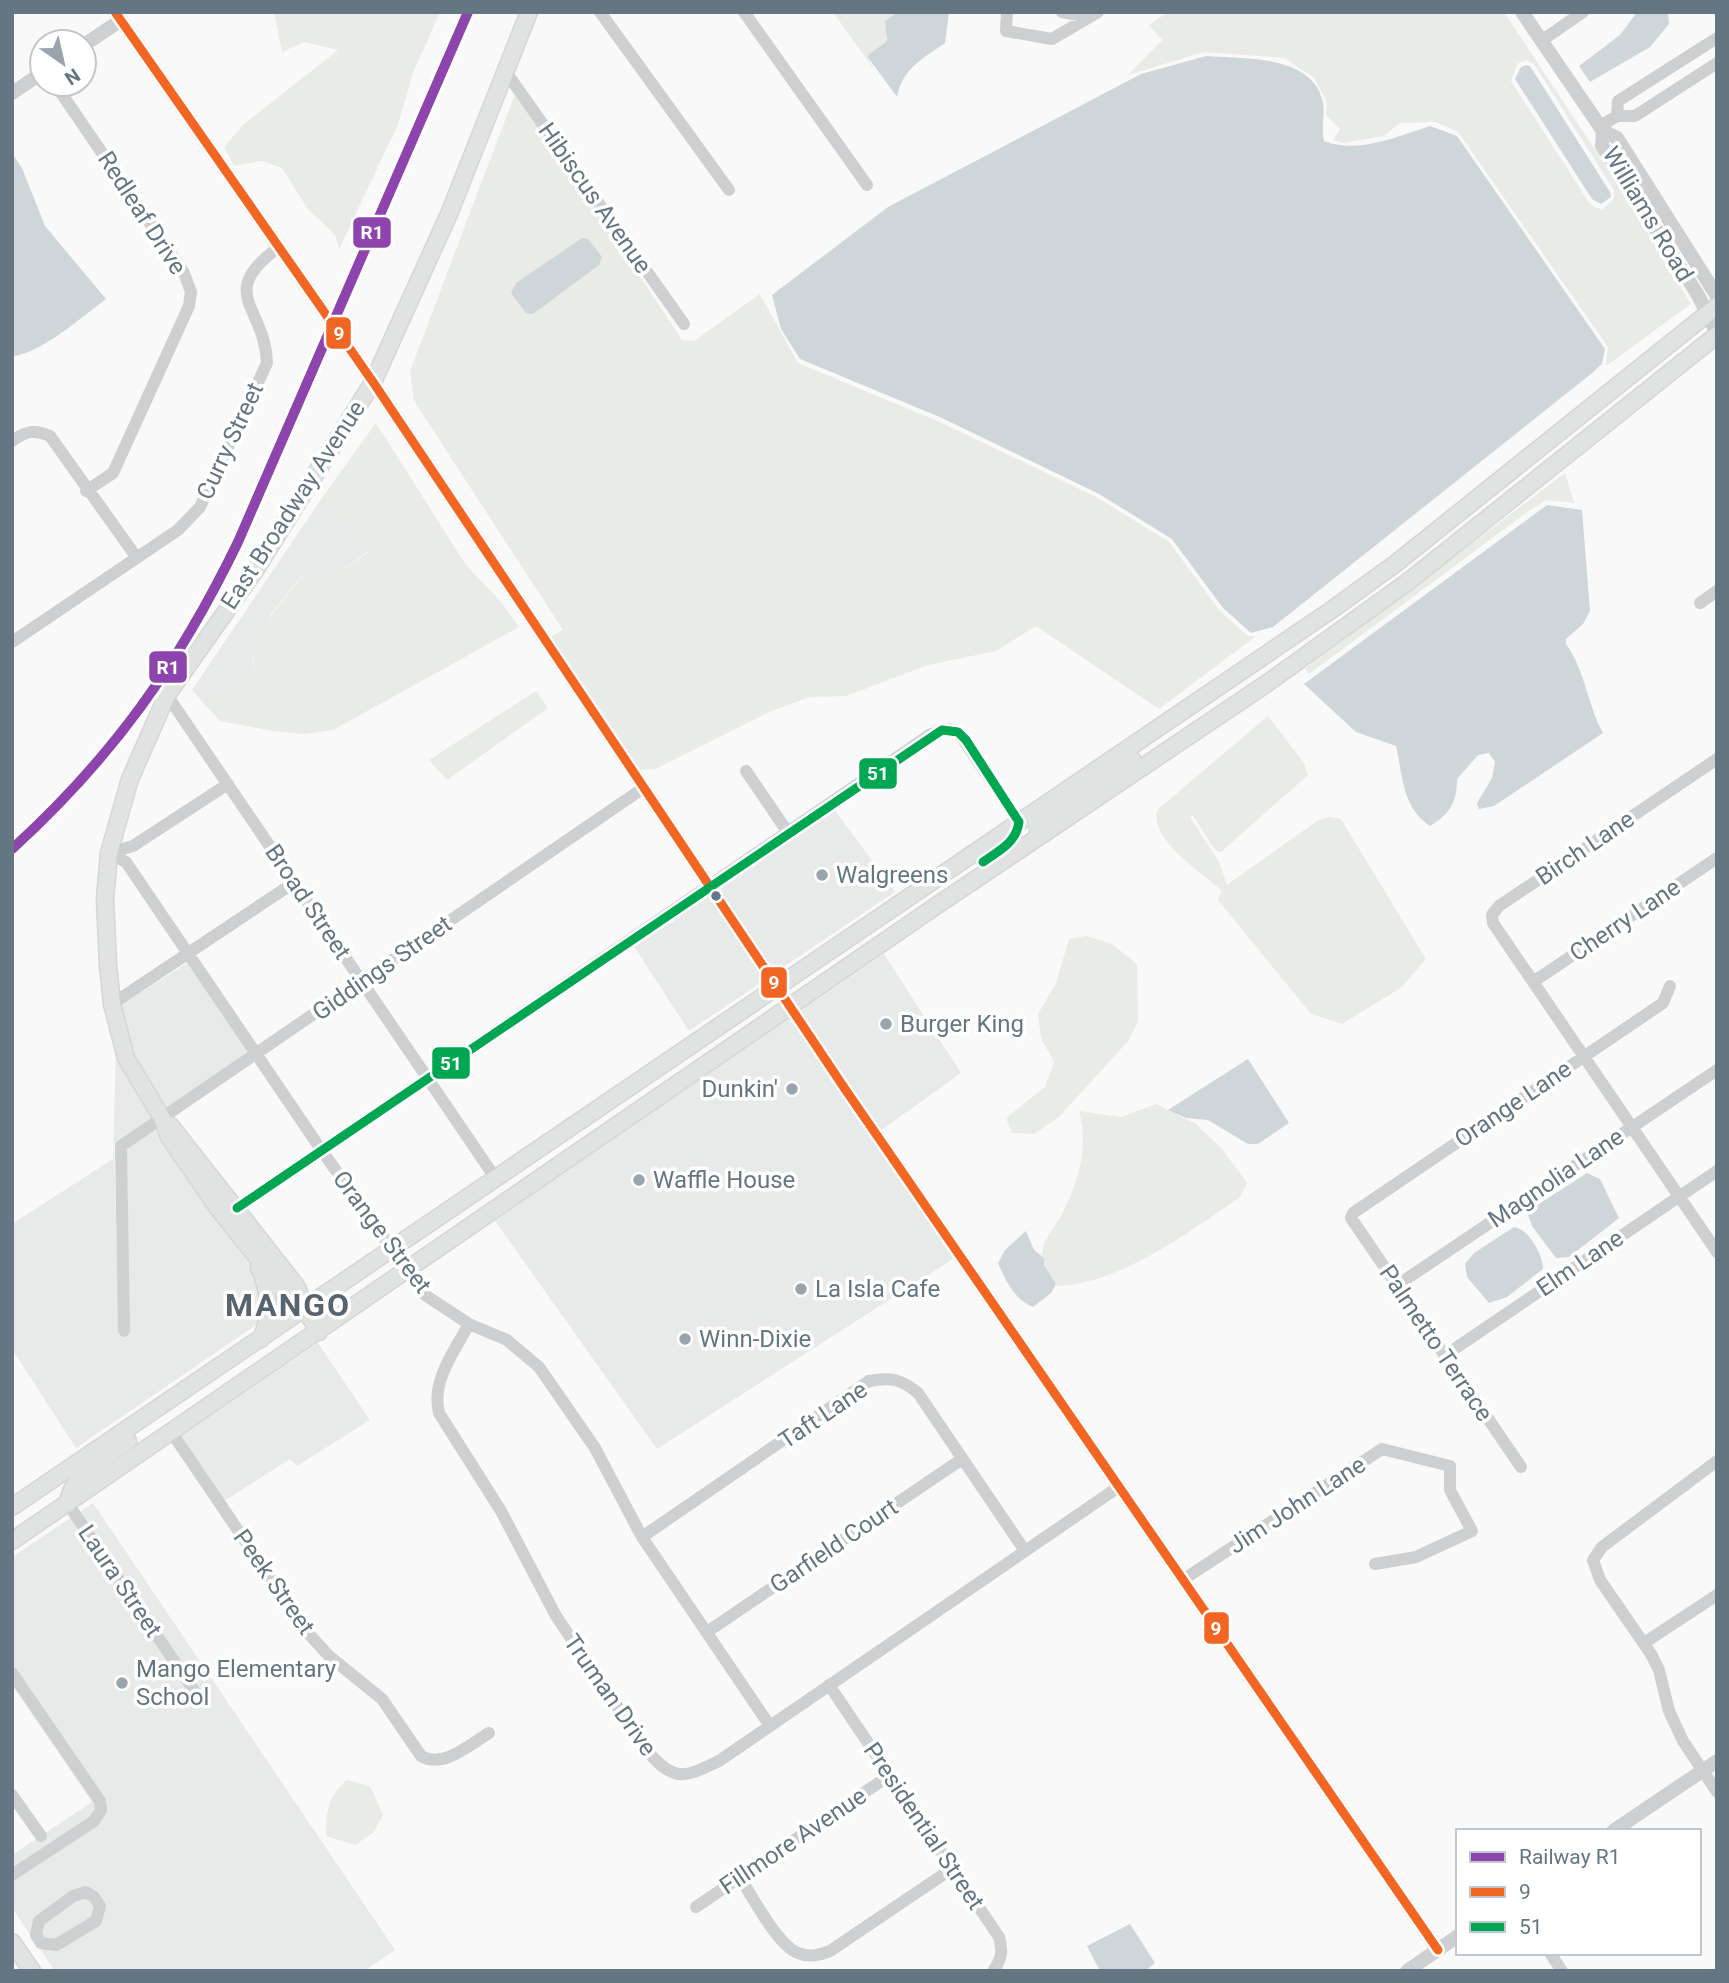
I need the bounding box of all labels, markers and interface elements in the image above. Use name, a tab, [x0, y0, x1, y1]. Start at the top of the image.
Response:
north arrow	[28, 28, 98, 98]
text: N	[60, 63, 84, 90]
street label: Hibiscus Avenue	[533, 117, 657, 279]
street label: Williams Road	[1597, 142, 1699, 286]
street label: Redleaf Drive	[92, 146, 192, 280]
line badge: R1	[352, 216, 392, 249]
text: R1	[360, 221, 384, 244]
line badge: 9	[325, 316, 352, 350]
text: 9	[334, 322, 344, 345]
street label: Curry Street	[191, 378, 269, 504]
street label: East Broadway Avenue	[215, 396, 371, 614]
line badge: R1	[148, 650, 188, 684]
text: R1	[156, 656, 180, 679]
line badge: 51	[858, 757, 898, 790]
text: 51	[867, 762, 889, 785]
street label: Birch Lane	[1531, 805, 1639, 891]
street label: Broad Street	[259, 839, 357, 965]
place label: Walgreens	[836, 861, 948, 889]
marker: Walgreens	[814, 867, 830, 883]
street label: Cherry Lane	[1564, 873, 1686, 967]
unlabelled marker	[709, 889, 723, 903]
street label: Giddings Street	[307, 910, 457, 1026]
line badge: 9	[760, 966, 788, 999]
text: 9	[769, 971, 779, 994]
place label: Burger King	[900, 1010, 1024, 1038]
marker: Burger King	[878, 1016, 894, 1032]
line badge: 51	[431, 1046, 471, 1080]
text: 51	[440, 1052, 462, 1075]
street label: Orange Lane	[1449, 1055, 1577, 1153]
place label: Dunkin'	[702, 1075, 778, 1103]
marker: Dunkin'	[784, 1081, 800, 1097]
street label: Magnolia Lane	[1483, 1122, 1629, 1234]
street label: Orange Street	[327, 1165, 437, 1299]
place label: Waffle House	[653, 1166, 795, 1194]
marker: Waffle House	[631, 1172, 647, 1188]
street label: Elm Lane	[1531, 1224, 1629, 1302]
street label: Palmetto Terrace	[1373, 1260, 1499, 1426]
place label: La Isla Cafe	[815, 1275, 940, 1303]
marker: La Isla Cafe	[793, 1281, 809, 1297]
district label: MANGO	[225, 1286, 351, 1324]
place label: Winn-Dixie	[699, 1325, 811, 1353]
marker: Winn-Dixie	[677, 1331, 693, 1347]
street label: Taft Lane	[774, 1375, 872, 1455]
street label: Jim John Lane	[1223, 1450, 1371, 1560]
street label: Garfield Court	[765, 1493, 903, 1599]
street label: Laura Street	[72, 1520, 168, 1643]
street label: Peek Street	[228, 1524, 321, 1640]
line badge: 9	[1203, 1611, 1230, 1645]
text: 9	[1211, 1617, 1221, 1640]
street label: Truman Drive	[558, 1629, 662, 1761]
place label: Mango Elementary School	[136, 1655, 337, 1711]
marker: Mango Elementary School	[114, 1675, 130, 1691]
street label: Presidential Street	[858, 1737, 990, 1915]
street label: Fillmore Avenue	[714, 1782, 872, 1900]
legend	[1456, 1829, 1701, 1955]
text: Railway R1	[1519, 1845, 1621, 1869]
text: 9	[1519, 1880, 1531, 1904]
text: 51	[1519, 1915, 1543, 1939]

